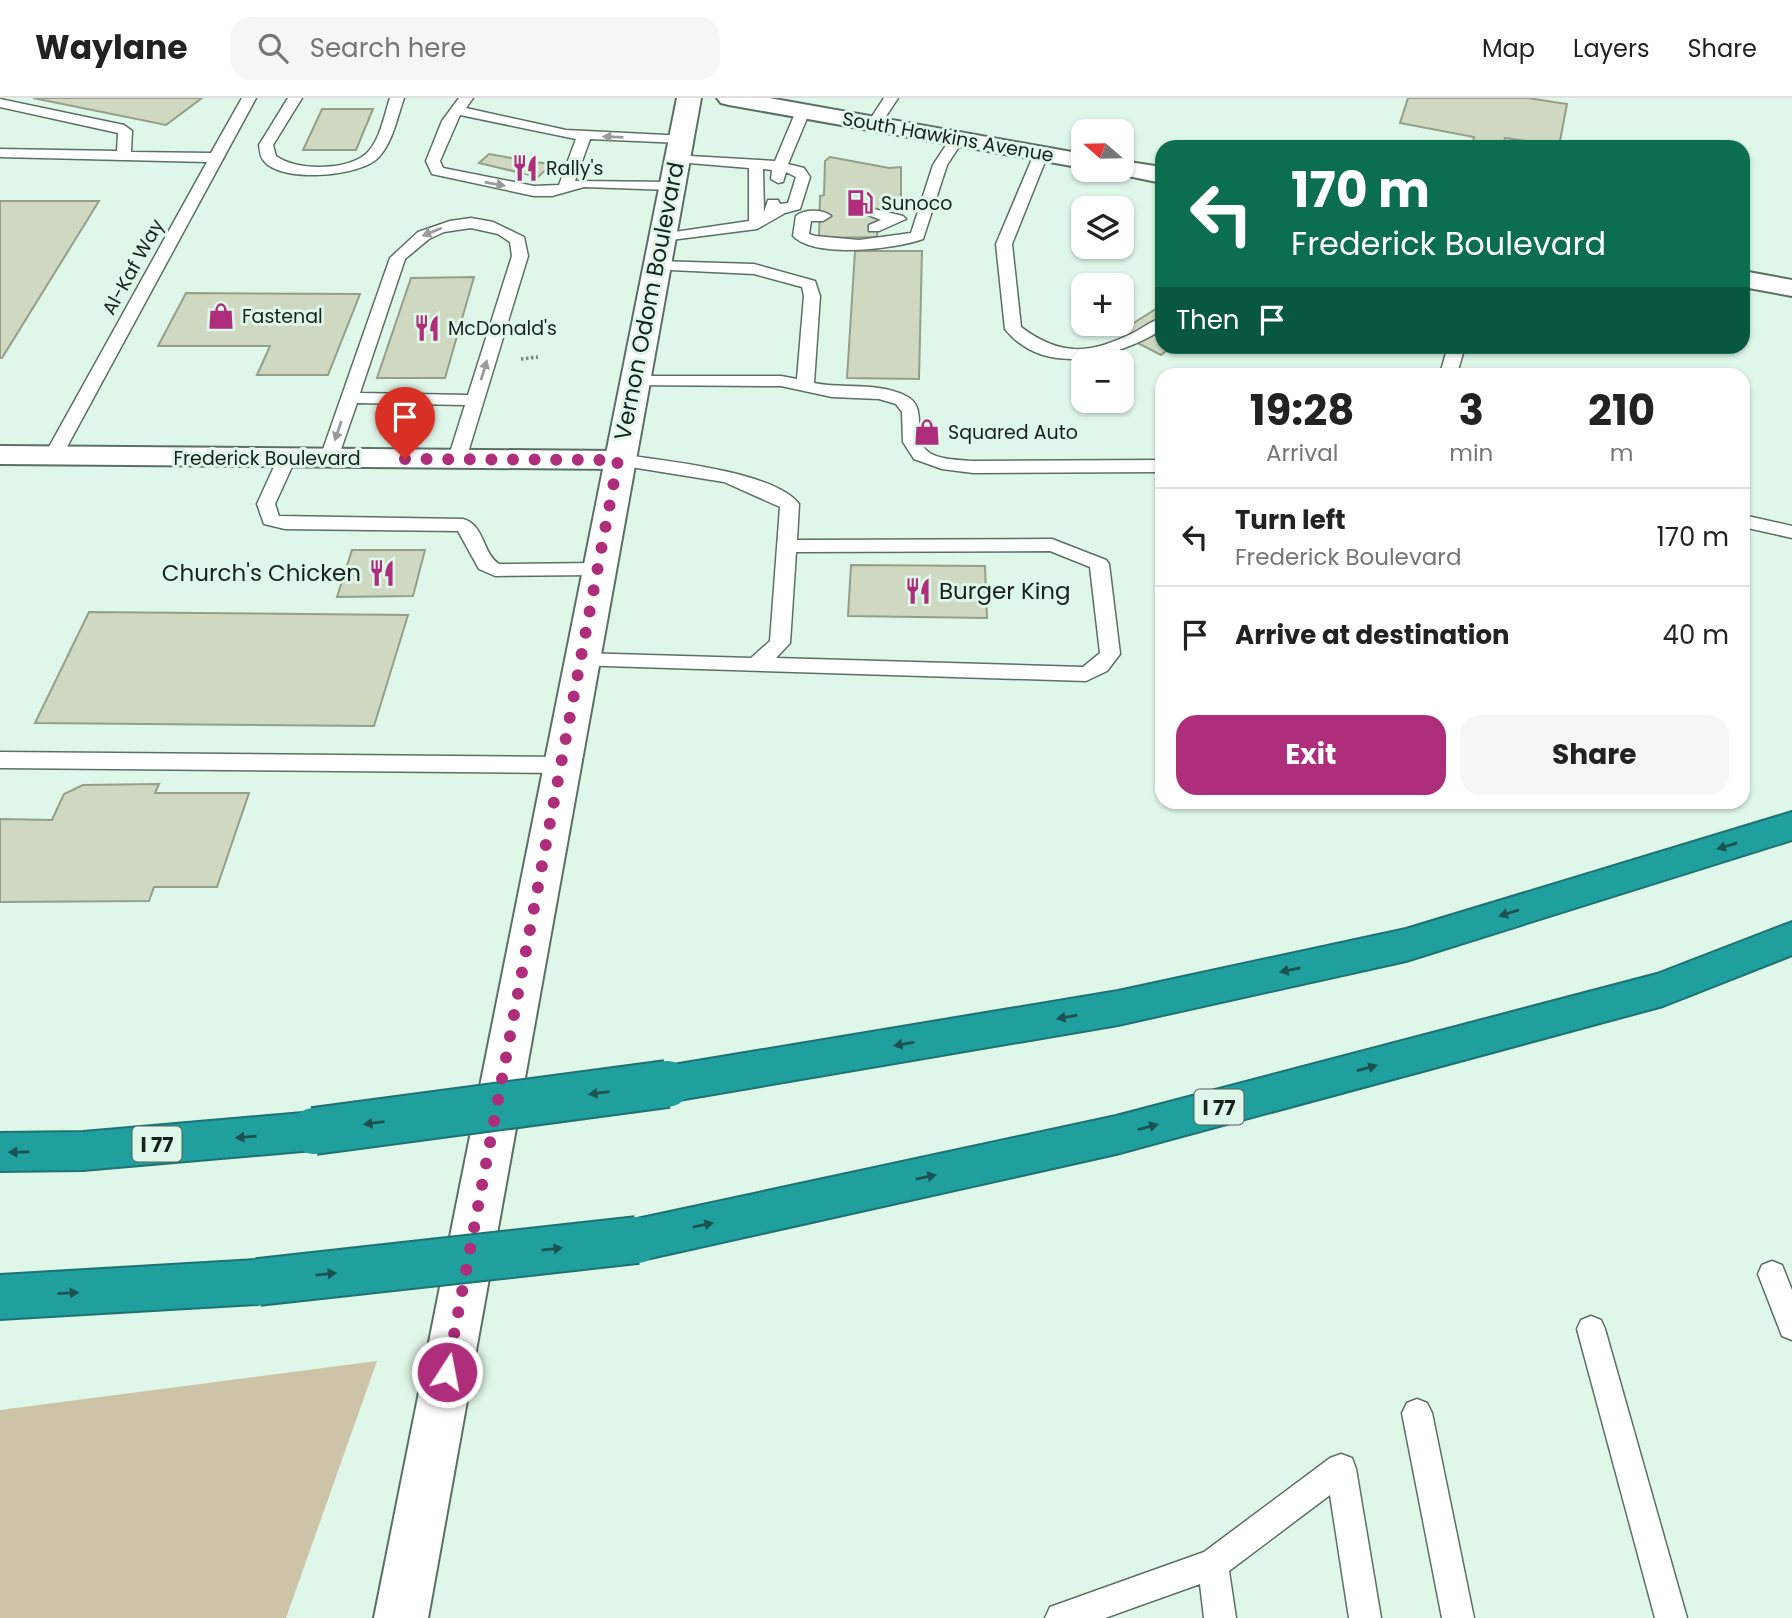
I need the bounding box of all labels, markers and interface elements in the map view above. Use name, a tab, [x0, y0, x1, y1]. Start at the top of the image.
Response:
search box	[230, 17, 720, 80]
text: Waylane	[35, 24, 188, 71]
icon: search	[254, 29, 292, 67]
text: Search here	[310, 30, 466, 66]
text: Map	[1482, 32, 1535, 65]
text: Layers	[1573, 32, 1649, 65]
text: Share	[1687, 32, 1757, 65]
street label: South Hawkins Avenue	[840, 105, 1056, 169]
north arrow	[1071, 119, 1134, 182]
map controls	[1071, 119, 1134, 413]
one-way arrow	[601, 131, 623, 143]
restaurant icon: Rally's	[510, 153, 540, 183]
place label: Rally's	[546, 155, 603, 182]
text: 170 m	[1291, 156, 1430, 224]
street label: Vernon Odom Boulevard	[606, 159, 692, 443]
icon: left	[1176, 168, 1267, 259]
one-way arrow	[484, 178, 506, 189]
fuel station icon: Sunoco	[845, 188, 875, 218]
place label: Sunoco	[881, 190, 952, 217]
button: layers	[1071, 196, 1134, 259]
street label: Al-Kaf Way	[96, 214, 171, 320]
text: Frederick Boulevard	[1291, 221, 1606, 266]
one-way arrow	[422, 226, 443, 237]
button: +	[1071, 273, 1134, 336]
shop icon: Fastenal	[206, 301, 236, 331]
icon: arrive	[1253, 301, 1291, 339]
text: Then	[1176, 302, 1239, 338]
place label: Fastenal	[242, 303, 323, 330]
restaurant icon: McDonald's	[412, 313, 442, 343]
place label: McDonald's	[448, 315, 557, 342]
button: −	[1071, 350, 1134, 413]
one-way arrow	[480, 360, 490, 381]
text: 19:28	[1250, 381, 1355, 440]
text: 3	[1459, 381, 1484, 440]
text: 210	[1588, 381, 1655, 440]
pin	[375, 387, 435, 459]
icon: arrive	[386, 398, 424, 436]
shop icon: Squared Auto	[912, 417, 942, 447]
place label: Squared Auto	[948, 419, 1078, 446]
one-way arrow	[332, 420, 343, 441]
text: Arrival	[1266, 437, 1338, 469]
text: min	[1449, 437, 1493, 469]
text: m	[1610, 437, 1634, 469]
street label: Frederick Boulevard	[173, 445, 361, 472]
text: Turn left	[1235, 502, 1346, 538]
icon: left	[1176, 518, 1214, 556]
text: 170 m	[1656, 519, 1729, 555]
text: Frederick Boulevard	[1235, 541, 1461, 573]
place label: Church's Chicken	[162, 557, 361, 589]
restaurant icon: Church's Chicken	[367, 558, 397, 588]
place label: Burger King	[939, 575, 1071, 607]
restaurant icon: Burger King	[903, 576, 933, 606]
icon: arrive	[1176, 616, 1214, 654]
text: Arrive at destination	[1235, 617, 1510, 653]
text: 40 m	[1663, 617, 1729, 653]
button: Exit	[1176, 715, 1446, 795]
button: Share	[1460, 715, 1729, 795]
one-way arrow	[1716, 841, 1737, 851]
one-way arrow	[1499, 908, 1520, 919]
one-way arrow	[1279, 965, 1301, 976]
one-way arrow	[1056, 1011, 1078, 1022]
one-way arrow	[893, 1039, 915, 1050]
one-way arrow	[1357, 1062, 1379, 1073]
one-way arrow	[588, 1088, 610, 1099]
road number: I 77	[1194, 1090, 1244, 1124]
one-way arrow	[362, 1118, 384, 1129]
one-way arrow	[1137, 1121, 1158, 1131]
road number: I 77	[132, 1126, 182, 1162]
one-way arrow	[235, 1132, 257, 1143]
one-way arrow	[8, 1146, 30, 1158]
one-way arrow	[915, 1171, 937, 1182]
one-way arrow	[692, 1219, 714, 1230]
one-way arrow	[542, 1243, 564, 1254]
one-way arrow	[315, 1269, 337, 1280]
one-way arrow	[57, 1288, 79, 1299]
position arrow	[410, 1335, 484, 1409]

